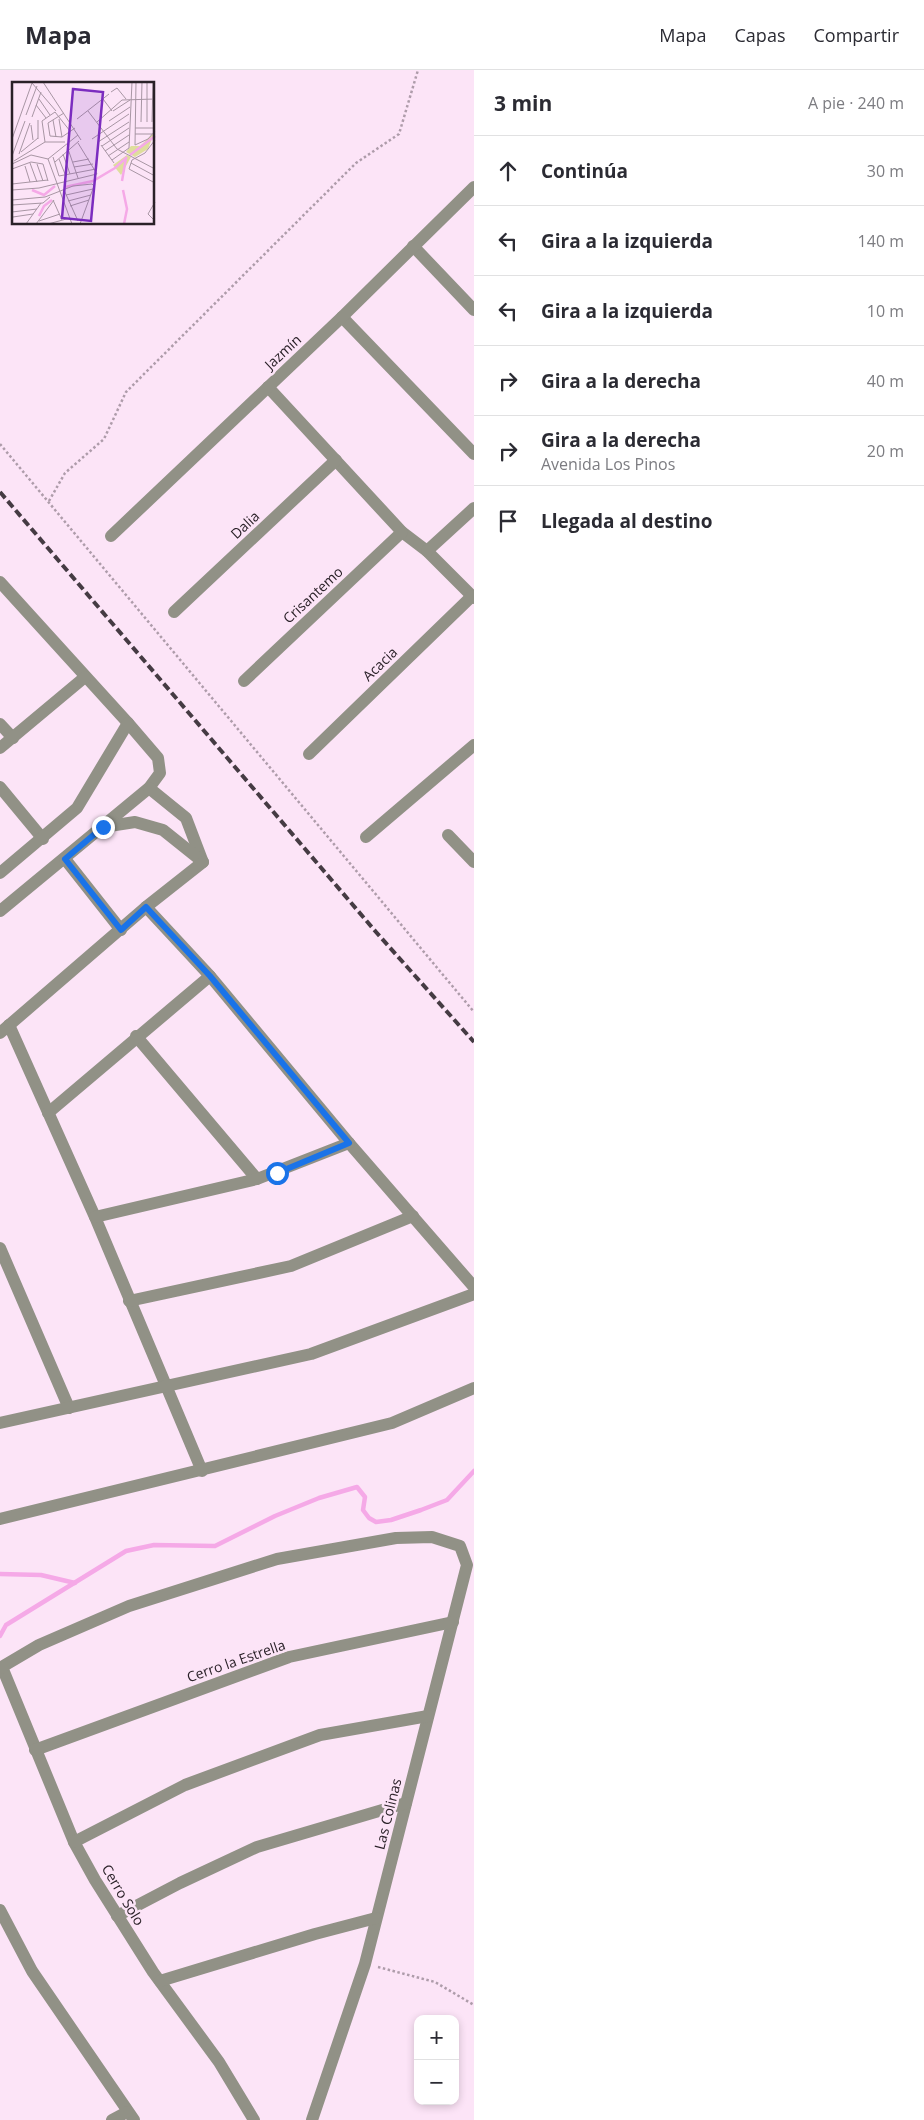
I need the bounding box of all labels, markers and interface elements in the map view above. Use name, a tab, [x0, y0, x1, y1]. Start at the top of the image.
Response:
text: Mapa	[25, 18, 92, 51]
text: Mapa	[659, 23, 707, 47]
text: Capas	[735, 23, 785, 47]
text: Compartir	[813, 23, 899, 47]
inset map	[12, 82, 155, 225]
text: 3 min	[494, 89, 552, 117]
text: A pie · 240 m	[808, 92, 904, 114]
icon: ahead	[494, 157, 522, 185]
text: Continúa	[541, 158, 628, 184]
text: 30 m	[867, 160, 904, 182]
icon: left	[494, 227, 522, 255]
text: Gira a la izquierda	[541, 228, 713, 254]
text: 140 m	[858, 230, 904, 252]
icon: left	[494, 297, 522, 325]
text: Gira a la izquierda	[541, 298, 713, 324]
text: 10 m	[867, 300, 904, 322]
street label: Jazmín	[259, 330, 305, 375]
icon: right	[494, 367, 522, 395]
text: Gira a la derecha	[541, 368, 701, 394]
text: 40 m	[867, 370, 904, 392]
text: Gira a la derecha	[541, 427, 701, 453]
icon: right	[494, 437, 522, 465]
text: 20 m	[867, 440, 904, 462]
text: Avenida Los Pinos	[541, 453, 675, 475]
street label: Dalia	[226, 507, 263, 543]
icon: arrive	[494, 507, 522, 535]
text: Llegada al destino	[541, 508, 713, 534]
street label: Crisantemo	[279, 562, 347, 627]
street label: Acacia	[358, 642, 401, 685]
route end	[92, 816, 115, 839]
route start	[266, 1162, 289, 1185]
street label: Cerro la Estrella	[184, 1635, 288, 1686]
street label: Las Colinas	[369, 1776, 406, 1851]
street label: Cerro Solo	[98, 1861, 149, 1929]
map controls	[414, 2015, 459, 2105]
button: +	[414, 2015, 459, 2060]
button: −	[414, 2060, 459, 2105]

